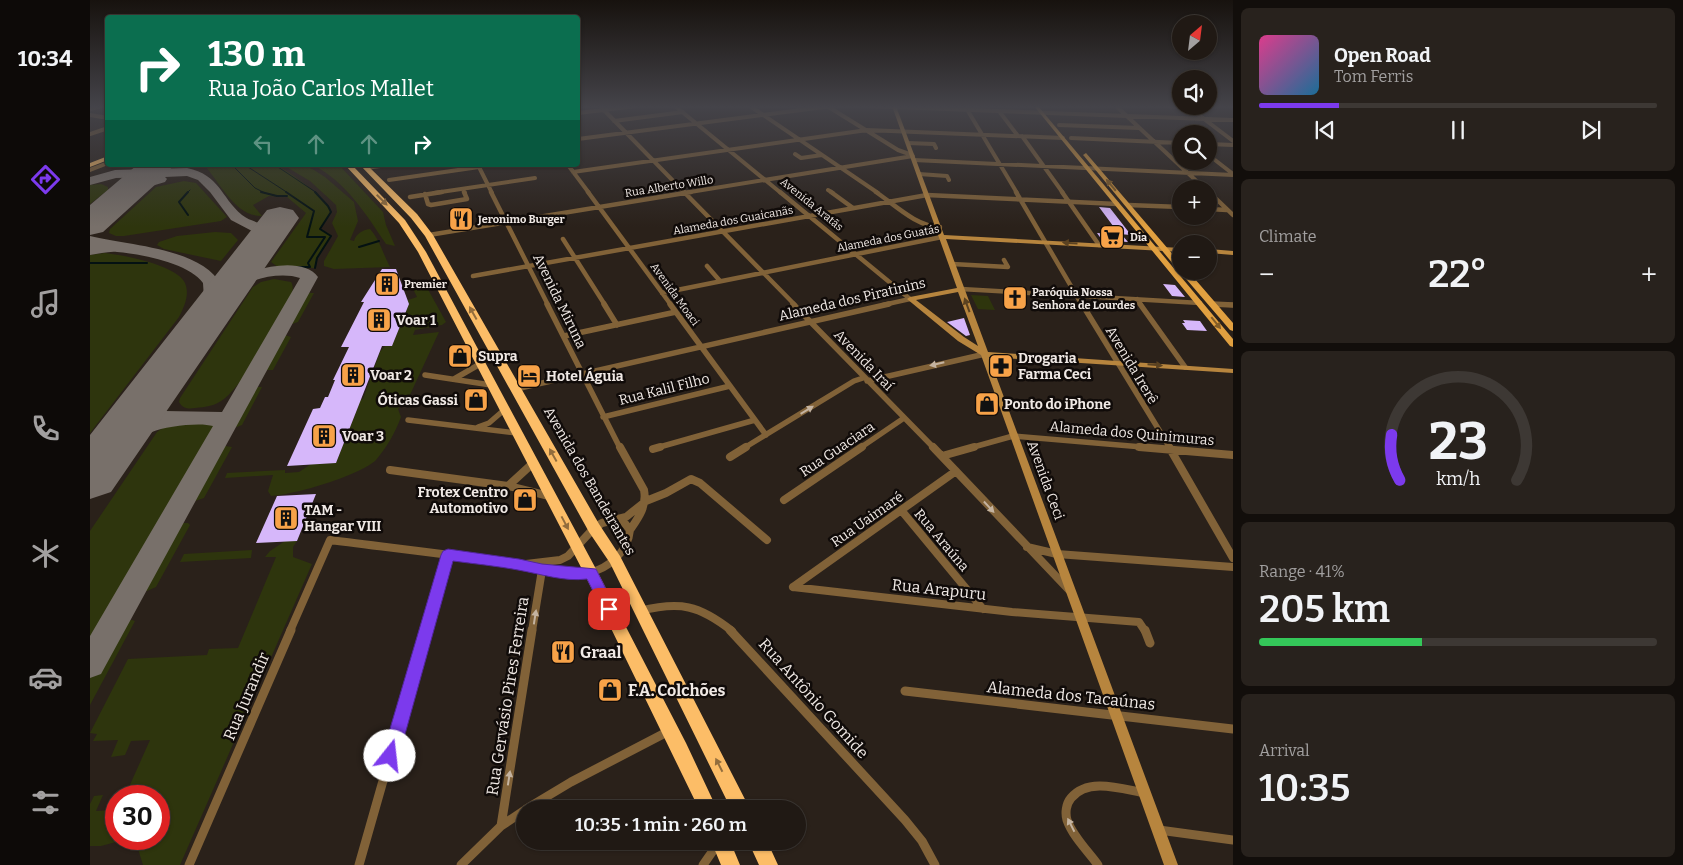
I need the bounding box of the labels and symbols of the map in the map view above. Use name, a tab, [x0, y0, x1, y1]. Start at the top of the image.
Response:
north arrow	[1172, 15, 1218, 60]
street label: Rua Alberto Willo	[624, 173, 714, 200]
street label: Avenida Aratãs	[778, 175, 846, 234]
one-way arrow	[1106, 179, 1117, 192]
one-way arrow	[376, 194, 388, 206]
street label: Alameda dos Guaicanãs	[672, 204, 794, 237]
restaurant icon: Jeronimo Burger	[448, 206, 474, 232]
place label: Jeronimo Burger	[477, 213, 566, 226]
street label: Alameda dos Guatás	[836, 222, 940, 255]
supermarket icon: Dia	[1099, 224, 1125, 250]
place label: Dia	[1130, 231, 1148, 244]
one-way arrow	[1062, 239, 1078, 247]
street label: Avenida Miruna	[529, 251, 590, 352]
street label: Avenida Moaci	[647, 260, 702, 329]
building icon: Premier	[374, 271, 400, 297]
street label: Alameda dos Piratinins	[777, 274, 927, 325]
place label: Premier	[404, 278, 448, 291]
church icon: Paróquia Nossa Senhora de Lourdes	[1002, 285, 1028, 311]
place label: Paróquia Nossa Senhora de Lourdes	[1032, 286, 1136, 312]
one-way arrow	[963, 297, 971, 312]
one-way arrow	[469, 306, 477, 321]
building icon: Voar 1	[366, 307, 392, 333]
place label: Voar 1	[396, 312, 436, 329]
one-way arrow	[1211, 317, 1222, 330]
street label: Avenida Irerê	[1102, 323, 1161, 407]
street label: Avenida Iraí	[830, 326, 897, 395]
shop icon: Supra	[447, 343, 473, 369]
place label: Supra	[478, 348, 518, 365]
place label: Drogaria Farma Ceci	[1018, 350, 1092, 383]
pharmacy icon: Drogaria Farma Ceci	[988, 353, 1014, 379]
one-way arrow	[929, 360, 944, 368]
one-way arrow	[1148, 361, 1164, 369]
building icon: Voar 2	[340, 362, 366, 388]
hotel icon: Hotel Águia	[516, 363, 542, 389]
place label: Voar 2	[370, 367, 412, 384]
place label: Hotel Águia	[546, 367, 624, 385]
street label: Rua Kalil Filho	[617, 370, 711, 409]
shop icon: Óticas Gassi	[463, 387, 489, 413]
place label: Óticas Gassi	[378, 391, 459, 409]
shop icon: Ponto do iPhone	[974, 391, 1000, 417]
place label: Ponto do iPhone	[1004, 396, 1111, 413]
street label: Avenida dos Bandeirantes	[540, 404, 639, 558]
one-way arrow	[801, 405, 814, 414]
street label: Rua Guaciara	[797, 418, 878, 481]
street label: Alameda dos Quinimuras	[1049, 418, 1215, 449]
building icon: Voar 3	[311, 423, 337, 449]
place label: Voar 3	[342, 428, 384, 445]
street label: Avenida Ceci	[1023, 438, 1068, 522]
one-way arrow	[548, 448, 557, 461]
place label: Frotex Centro Automotivo	[418, 484, 508, 517]
shop icon: Frotex Centro Automotivo	[512, 487, 538, 513]
street label: Rua Uaimaré	[828, 488, 907, 551]
one-way arrow	[983, 501, 995, 513]
place label: TAM - Hangar VIII	[304, 502, 381, 535]
building icon: TAM - Hangar VIII	[273, 505, 299, 531]
street label: Rua Araúna	[911, 506, 973, 575]
one-way arrow	[560, 517, 569, 530]
street label: Rua Arapuru	[891, 575, 987, 604]
pin	[588, 588, 630, 630]
street label: Rua Gervásio Pires Ferreira	[482, 595, 533, 797]
one-way arrow	[531, 609, 539, 625]
street label: Rua Antônio Gomide	[755, 635, 872, 762]
restaurant icon: Graal	[550, 639, 576, 665]
place label: Graal	[580, 643, 621, 662]
street label: Rua Jurandir	[219, 649, 274, 743]
shop icon: F.A. Colchões	[597, 677, 623, 703]
street label: Alameda dos Tacaúnas	[986, 677, 1156, 714]
place label: F.A. Colchões	[628, 681, 726, 700]
position arrow	[363, 729, 415, 781]
one-way arrow	[715, 758, 723, 772]
one-way arrow	[505, 769, 513, 785]
speed limit sign: 30	[105, 785, 170, 850]
one-way arrow	[1067, 818, 1075, 832]

